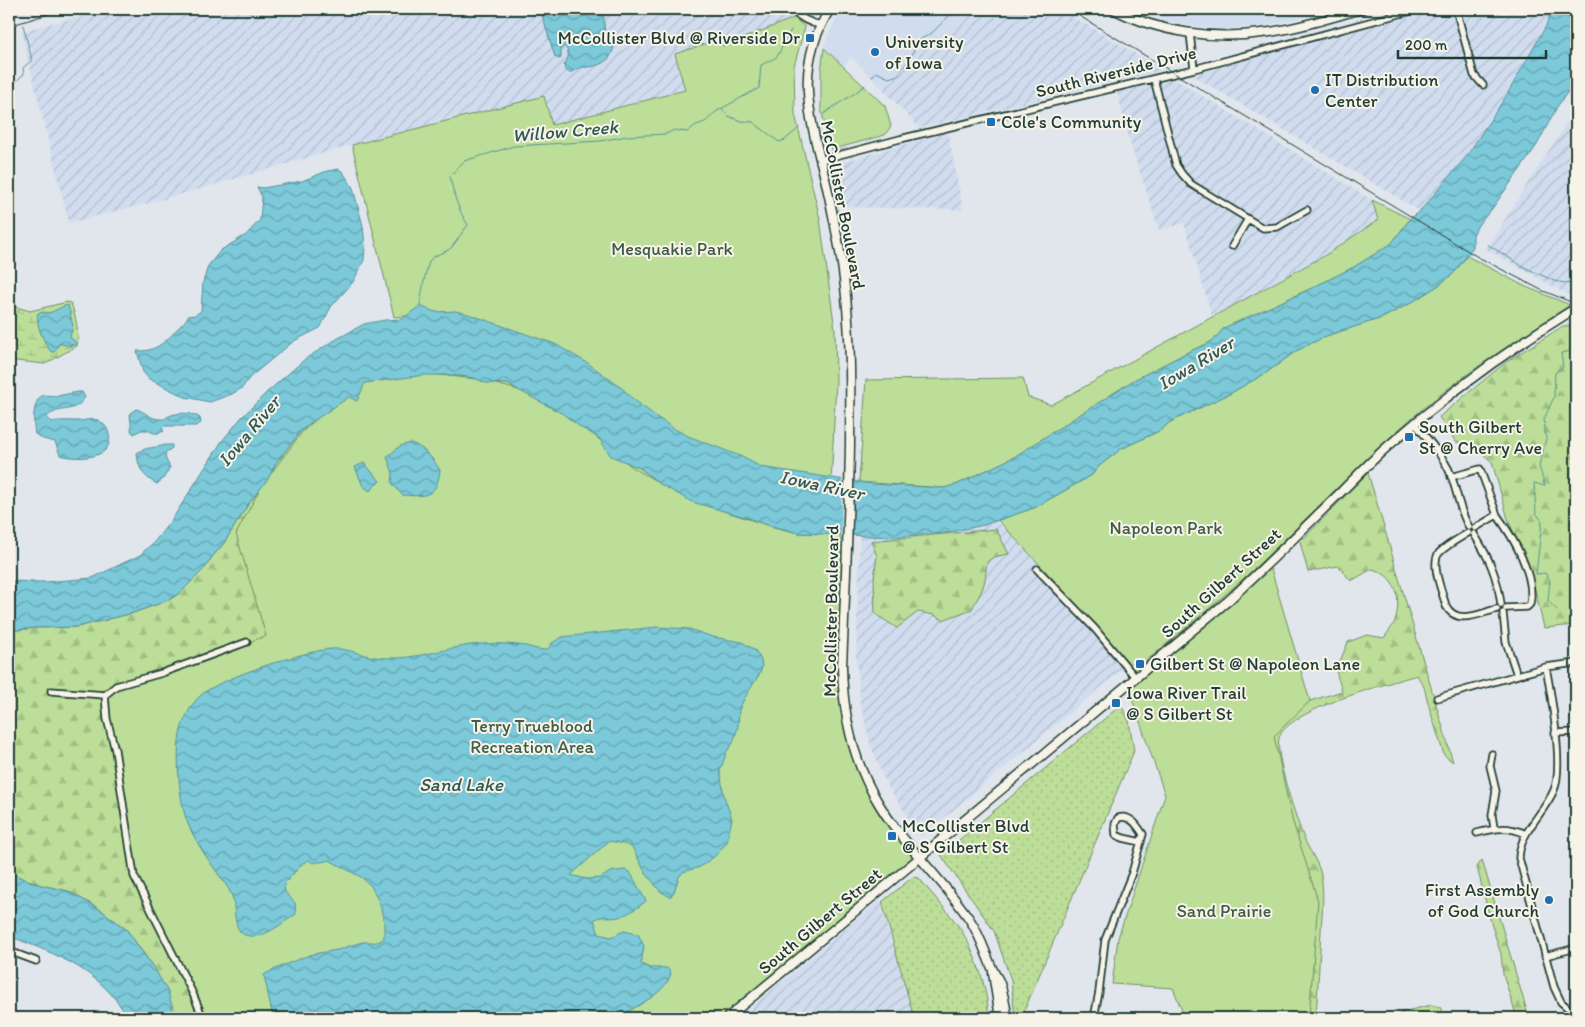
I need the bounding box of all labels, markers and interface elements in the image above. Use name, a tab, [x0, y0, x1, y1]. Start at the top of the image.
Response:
place label: McCollister Blvd @ Riverside Dr	[558, 27, 800, 49]
scale bar	[1398, 28, 1545, 60]
place label: University of Iowa	[885, 31, 964, 74]
marker: McCollister Blvd @ Riverside Dr	[804, 32, 816, 44]
text: 200 m	[1405, 36, 1448, 54]
street label: South Riverside Drive	[1033, 41, 1199, 103]
marker: University of Iowa	[869, 46, 881, 58]
place label: IT Distribution Center	[1325, 69, 1438, 112]
marker: IT Distribution Center	[1309, 84, 1321, 96]
place label: Cole's Community	[1001, 111, 1142, 133]
water label: Willow Creek	[511, 115, 620, 147]
marker: Cole's Community	[985, 116, 997, 128]
street label: McCollister Boulevard	[816, 118, 870, 292]
park label: Mesquakie Park	[611, 238, 733, 260]
water label: Iowa River	[1154, 330, 1240, 395]
water label: Iowa River	[213, 389, 287, 471]
place label: South Gilbert St @ Cherry Ave	[1419, 416, 1542, 459]
marker: South Gilbert St @ Cherry Ave	[1403, 431, 1415, 443]
water label: Iowa River	[778, 465, 868, 506]
park label: Napoleon Park	[1110, 517, 1222, 539]
street label: South Gilbert Street	[1156, 523, 1286, 643]
street label: McCollister Boulevard	[819, 525, 844, 697]
place label: Gilbert St @ Napoleon Lane	[1150, 653, 1360, 675]
marker: Gilbert St @ Napoleon Lane	[1134, 658, 1146, 670]
place label: Iowa River Trail @ S Gilbert St	[1126, 682, 1246, 725]
marker: Iowa River Trail @ S Gilbert St	[1110, 697, 1122, 709]
park label: Terry Trueblood Recreation Area	[470, 715, 594, 758]
water label: Sand Lake	[419, 773, 504, 796]
place label: McCollister Blvd @ S Gilbert St	[902, 815, 1030, 858]
marker: McCollister Blvd @ S Gilbert St	[886, 830, 898, 842]
street label: South Gilbert Street	[754, 863, 886, 979]
place label: First Assembly of God Church	[1425, 879, 1539, 922]
marker: First Assembly of God Church	[1543, 894, 1555, 906]
park label: Sand Prairie	[1177, 900, 1271, 922]

